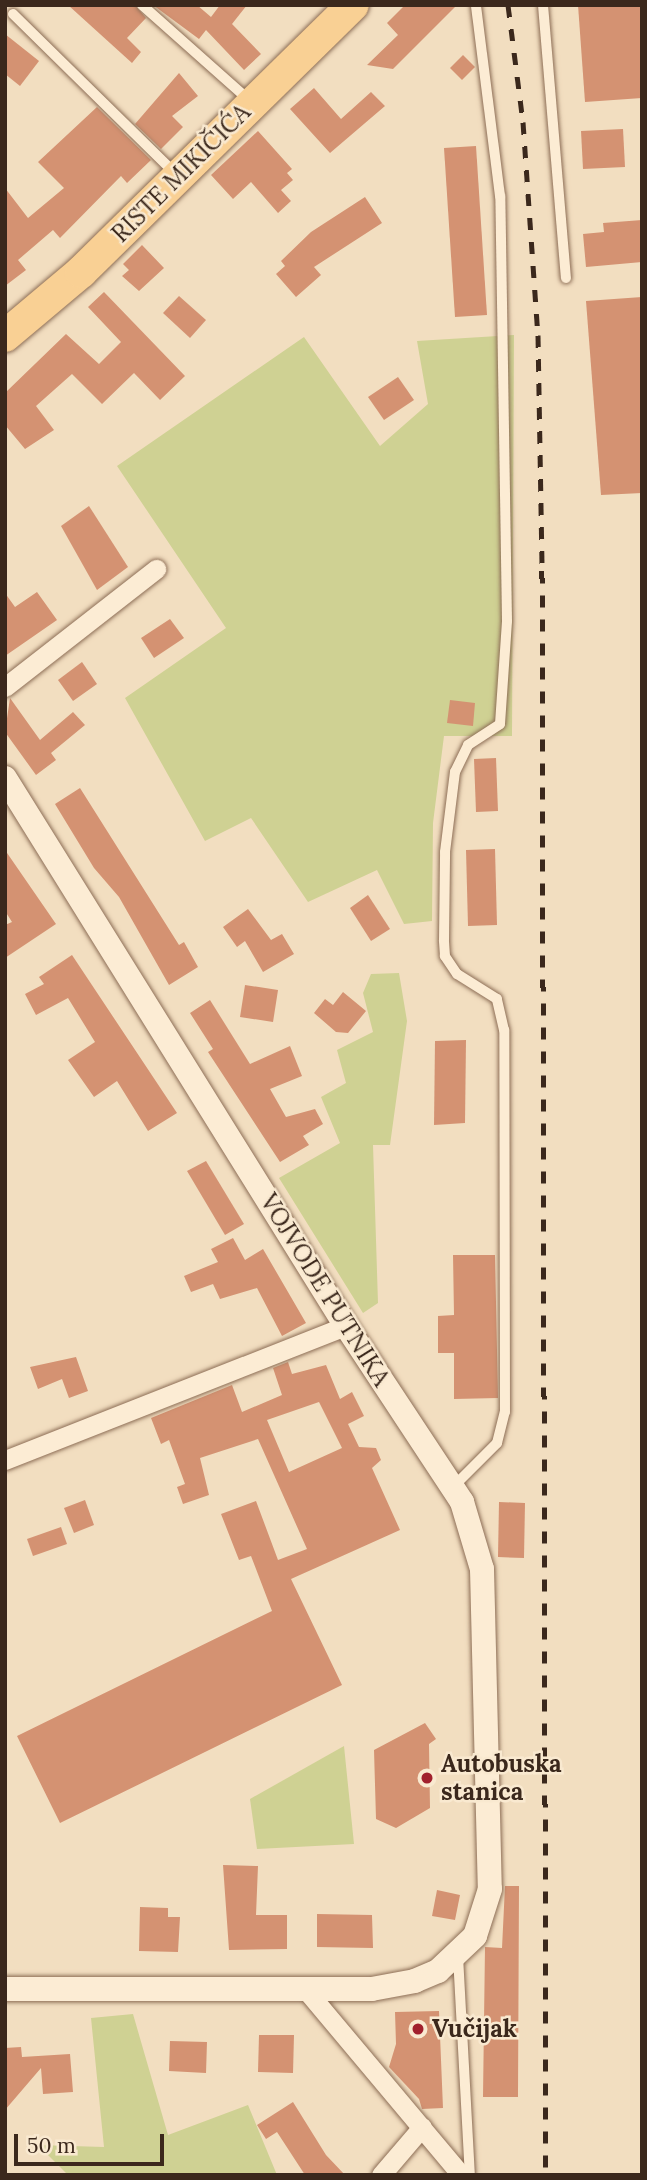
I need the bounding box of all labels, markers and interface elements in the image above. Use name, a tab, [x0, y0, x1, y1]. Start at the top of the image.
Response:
street label: RISTE MIKIČIĆA	[106, 98, 256, 248]
street label: VOJVODE PUTNIKA	[254, 1188, 396, 1392]
place label: Autobuska stanica	[441, 1750, 562, 1806]
marker: Autobuska stanica	[419, 1770, 435, 1786]
place label: Vučijak	[432, 2015, 517, 2043]
marker: Vučijak	[410, 2021, 426, 2037]
scale bar	[18, 2120, 168, 2164]
text: 50 m	[27, 2132, 76, 2159]

